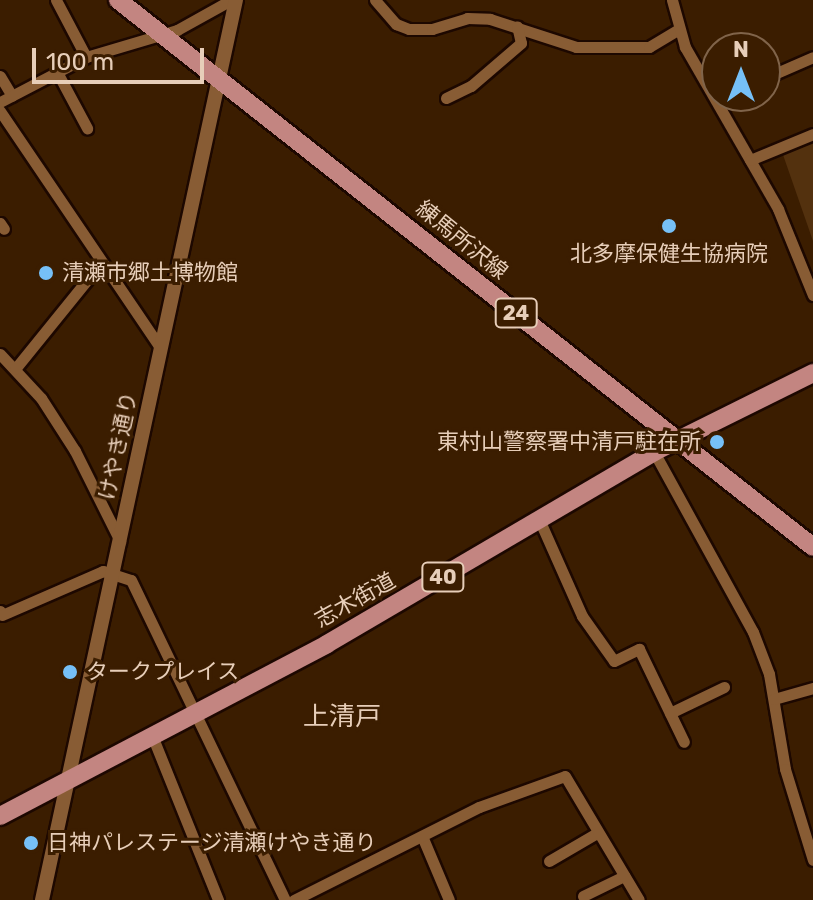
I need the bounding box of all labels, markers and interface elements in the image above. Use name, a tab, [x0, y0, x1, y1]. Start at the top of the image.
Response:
scale bar	[36, 32, 208, 82]
north arrow	[701, 32, 781, 112]
text: N	[733, 36, 749, 63]
text: 100 m	[46, 48, 114, 76]
street label: 練馬所沢線	[411, 195, 513, 285]
marker: 北多摩保健生協病院	[658, 215, 680, 237]
place label: 北多摩保健生協病院	[570, 241, 768, 267]
place label: 清瀬市郷土博物館	[62, 260, 238, 286]
marker: 清瀬市郷土博物館	[37, 264, 55, 282]
road number: 24	[494, 297, 538, 329]
street label: けやき通り	[94, 389, 142, 503]
place label: 東村山警察署中清戸駐在所	[437, 429, 701, 455]
marker: 東村山警察署中清戸駐在所	[708, 433, 726, 451]
road number: 40	[421, 561, 465, 593]
street label: 志木街道	[310, 567, 400, 633]
place label: タークプレイス	[86, 659, 240, 685]
marker: タークプレイス	[61, 663, 79, 681]
district label: 上清戸	[303, 701, 381, 733]
place label: 日神パレステージ清瀬けやき通り	[47, 830, 377, 856]
marker: 日神パレステージ清瀬けやき通り	[22, 834, 40, 852]

